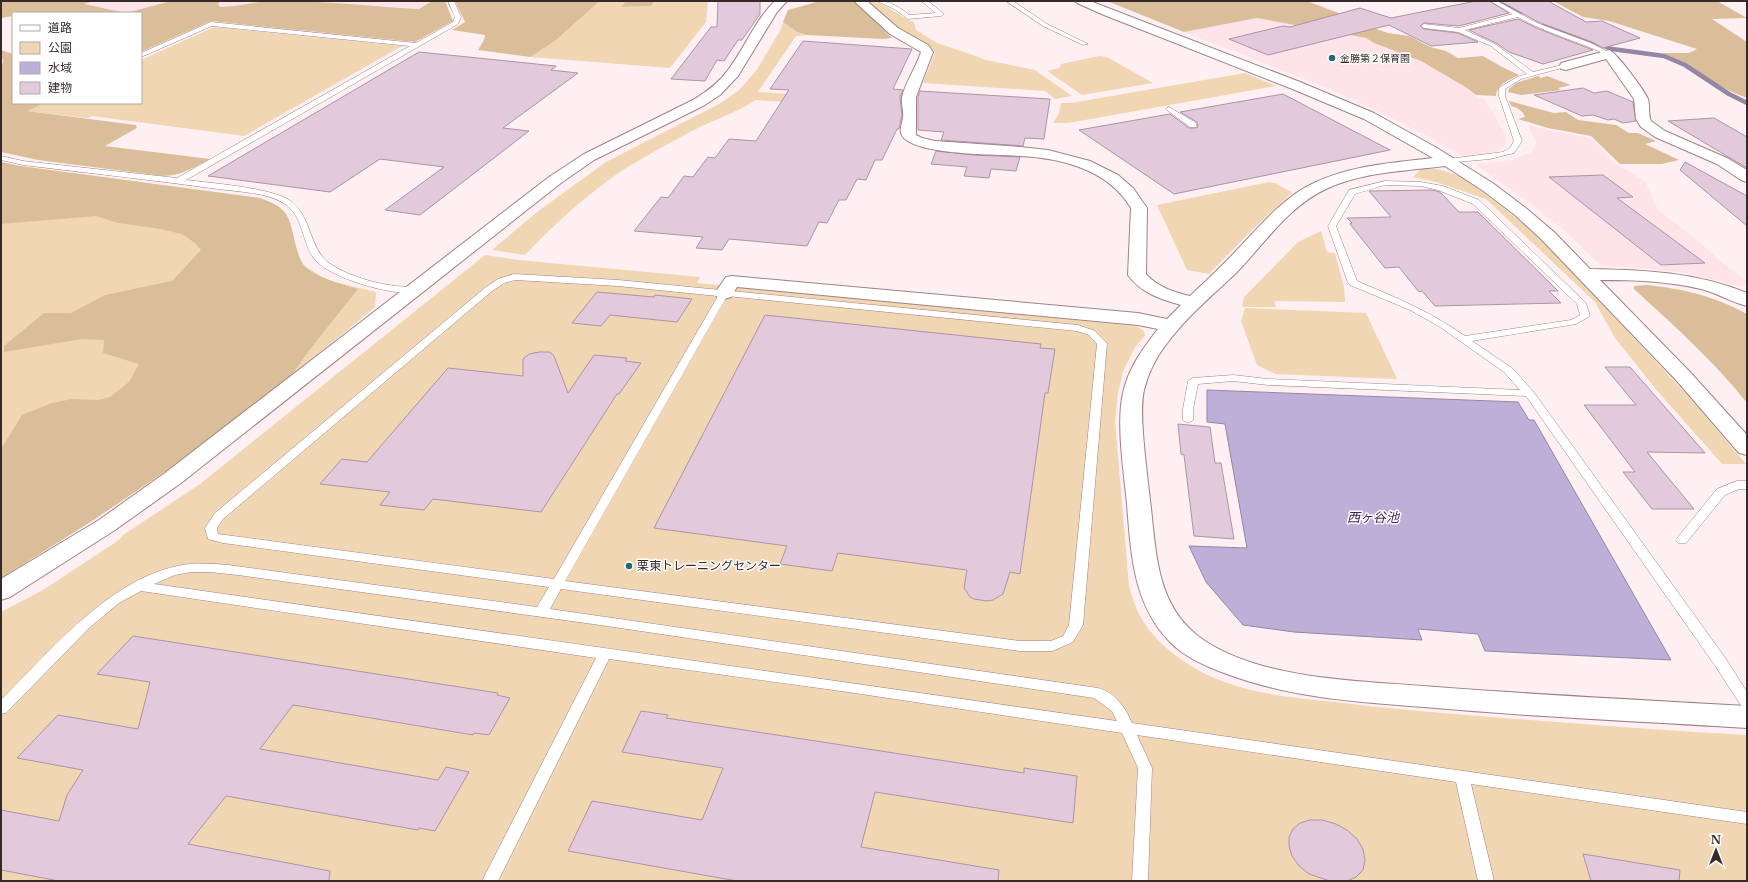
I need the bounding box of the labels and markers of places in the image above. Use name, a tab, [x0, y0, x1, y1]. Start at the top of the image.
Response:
place label: 金勝第２保育園	[1340, 52, 1410, 65]
marker: 金勝第２保育園	[1327, 53, 1337, 63]
place label: 栗東トレーニングセンター	[637, 558, 781, 573]
marker: 栗東トレーニングセンター	[624, 561, 634, 571]

